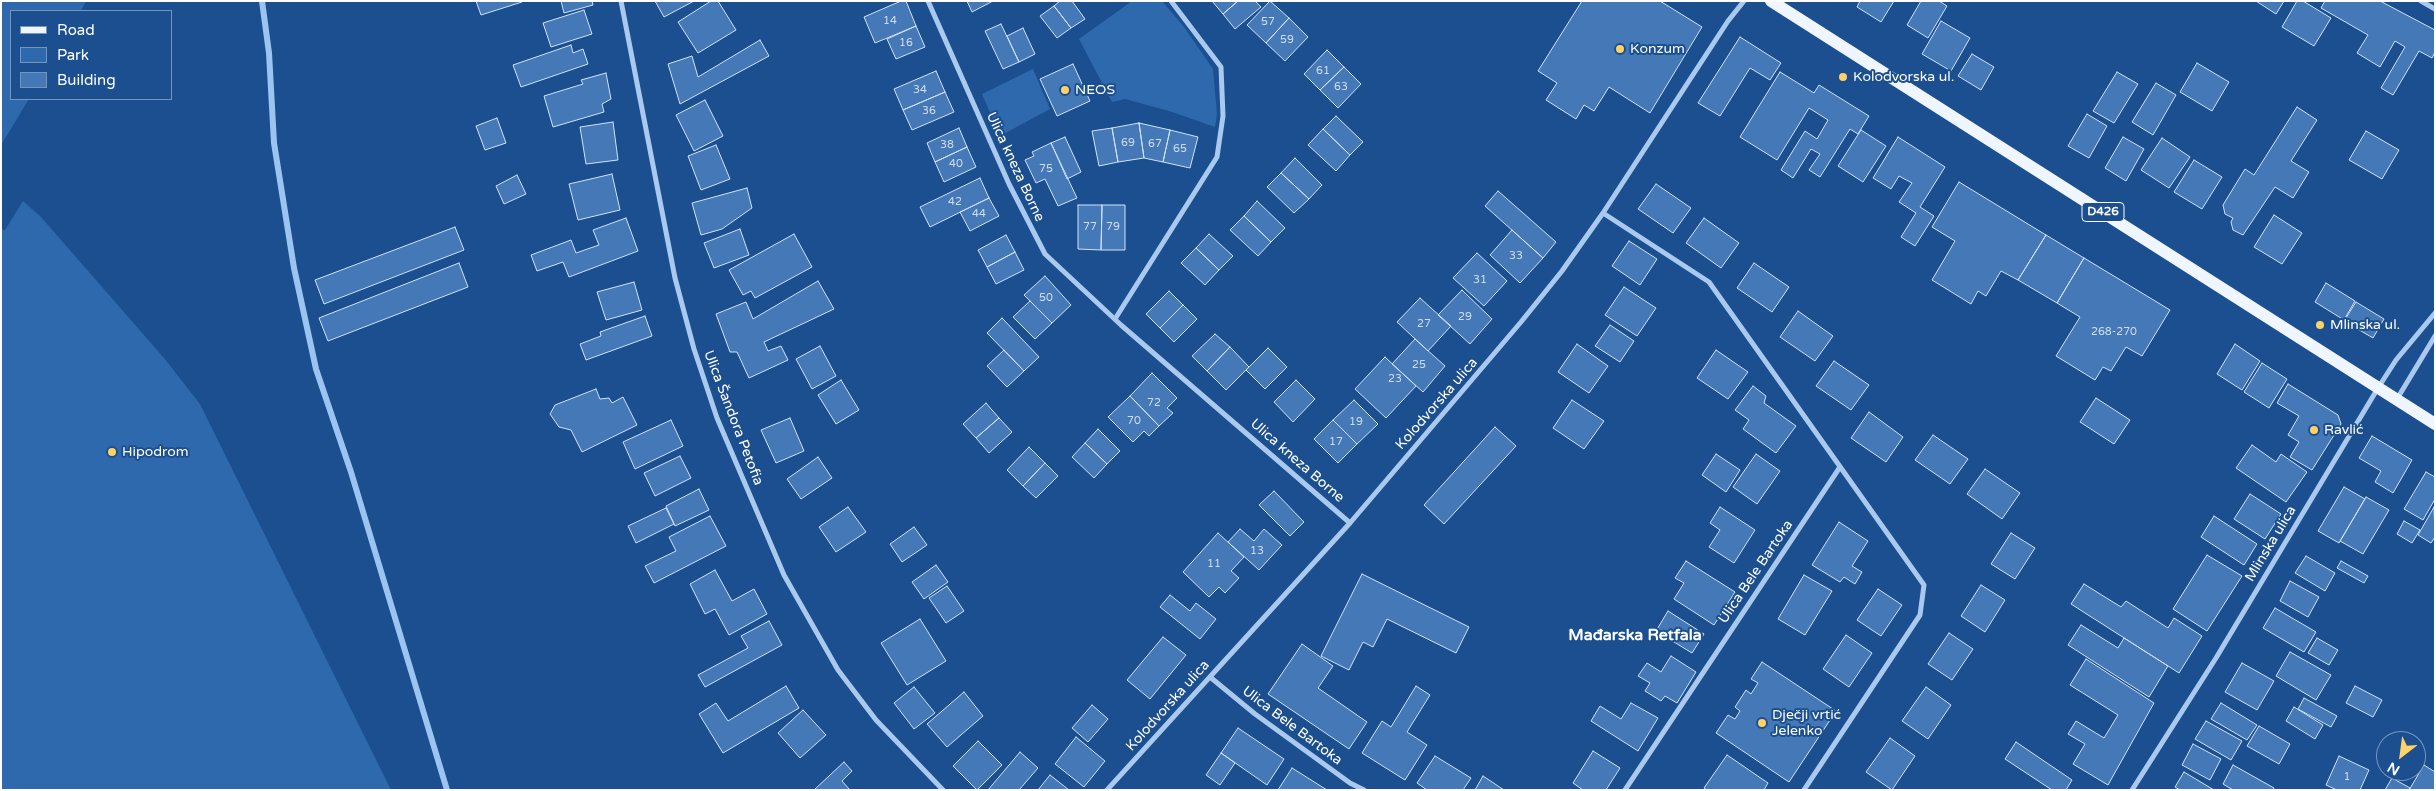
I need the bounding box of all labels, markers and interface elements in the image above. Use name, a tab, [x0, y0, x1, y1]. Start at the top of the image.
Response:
legend	[10, 10, 172, 100]
house number: 14	[883, 14, 897, 28]
house number: 57	[1261, 15, 1275, 29]
text: Road	[57, 21, 95, 39]
house number: 59	[1280, 33, 1294, 47]
house number: 16	[899, 36, 913, 50]
place label: Konzum	[1630, 41, 1685, 57]
marker: Konzum	[1614, 43, 1626, 55]
text: Park	[57, 46, 89, 64]
house number: 61	[1316, 64, 1330, 78]
place label: Kolodvorska ul.	[1853, 69, 1954, 85]
text: Building	[57, 71, 116, 89]
marker: Kolodvorska ul.	[1837, 71, 1849, 83]
house number: 63	[1334, 80, 1348, 94]
place label: NEOS	[1075, 82, 1115, 98]
house number: 34	[913, 83, 927, 97]
marker: NEOS	[1059, 84, 1071, 96]
house number: 36	[922, 104, 936, 118]
street label: Ulica kneza Borne	[982, 110, 1048, 224]
house number: 69	[1121, 136, 1135, 150]
house number: 67	[1148, 137, 1162, 151]
house number: 38	[940, 138, 954, 152]
house number: 65	[1173, 142, 1187, 156]
house number: 40	[949, 157, 963, 171]
house number: 75	[1039, 162, 1053, 176]
house number: 42	[948, 195, 962, 209]
road number: D426	[2082, 202, 2124, 222]
house number: 44	[972, 207, 986, 221]
house number: 77	[1083, 220, 1097, 234]
house number: 79	[1106, 220, 1120, 234]
house number: 33	[1509, 249, 1523, 263]
house number: 31	[1473, 273, 1487, 287]
house number: 50	[1039, 291, 1053, 305]
house number: 29	[1458, 310, 1472, 324]
house number: 27	[1417, 317, 1431, 331]
place label: Mlinska ul.	[2330, 317, 2400, 333]
marker: Mlinska ul.	[2314, 319, 2326, 331]
house number: 268-270	[2091, 325, 2137, 339]
street label: Ulica Šandora Petofia	[699, 348, 767, 488]
street label: Kolodvorska ulica	[1392, 355, 1482, 453]
house number: 25	[1412, 358, 1426, 372]
house number: 23	[1388, 372, 1402, 386]
house number: 72	[1147, 396, 1161, 410]
house number: 70	[1127, 414, 1141, 428]
house number: 19	[1349, 415, 1363, 429]
street label: Ulica kneza Borne	[1247, 416, 1347, 506]
place label: Ravlić	[2324, 422, 2364, 438]
marker: Ravlić	[2308, 424, 2320, 436]
house number: 17	[1329, 435, 1343, 449]
place label: Hipodrom	[122, 444, 189, 460]
marker: Hipodrom	[106, 446, 118, 458]
street label: Mlinska ulica	[2242, 503, 2300, 585]
street label: Ulica Bele Bartoka	[1715, 517, 1797, 627]
house number: 13	[1250, 544, 1264, 558]
house number: 11	[1207, 557, 1221, 571]
district label: Mađarska Retfala	[1568, 626, 1702, 646]
street label: Kolodvorska ulica	[1123, 657, 1213, 755]
street label: Ulica Bele Bartoka	[1239, 683, 1345, 769]
place label: Dječji vrtić Jelenko	[1772, 707, 1841, 740]
marker: Dječji vrtić Jelenko	[1756, 717, 1768, 729]
north arrow	[2376, 731, 2426, 781]
text: N	[2385, 758, 2403, 779]
house number: 1	[2344, 770, 2350, 784]

